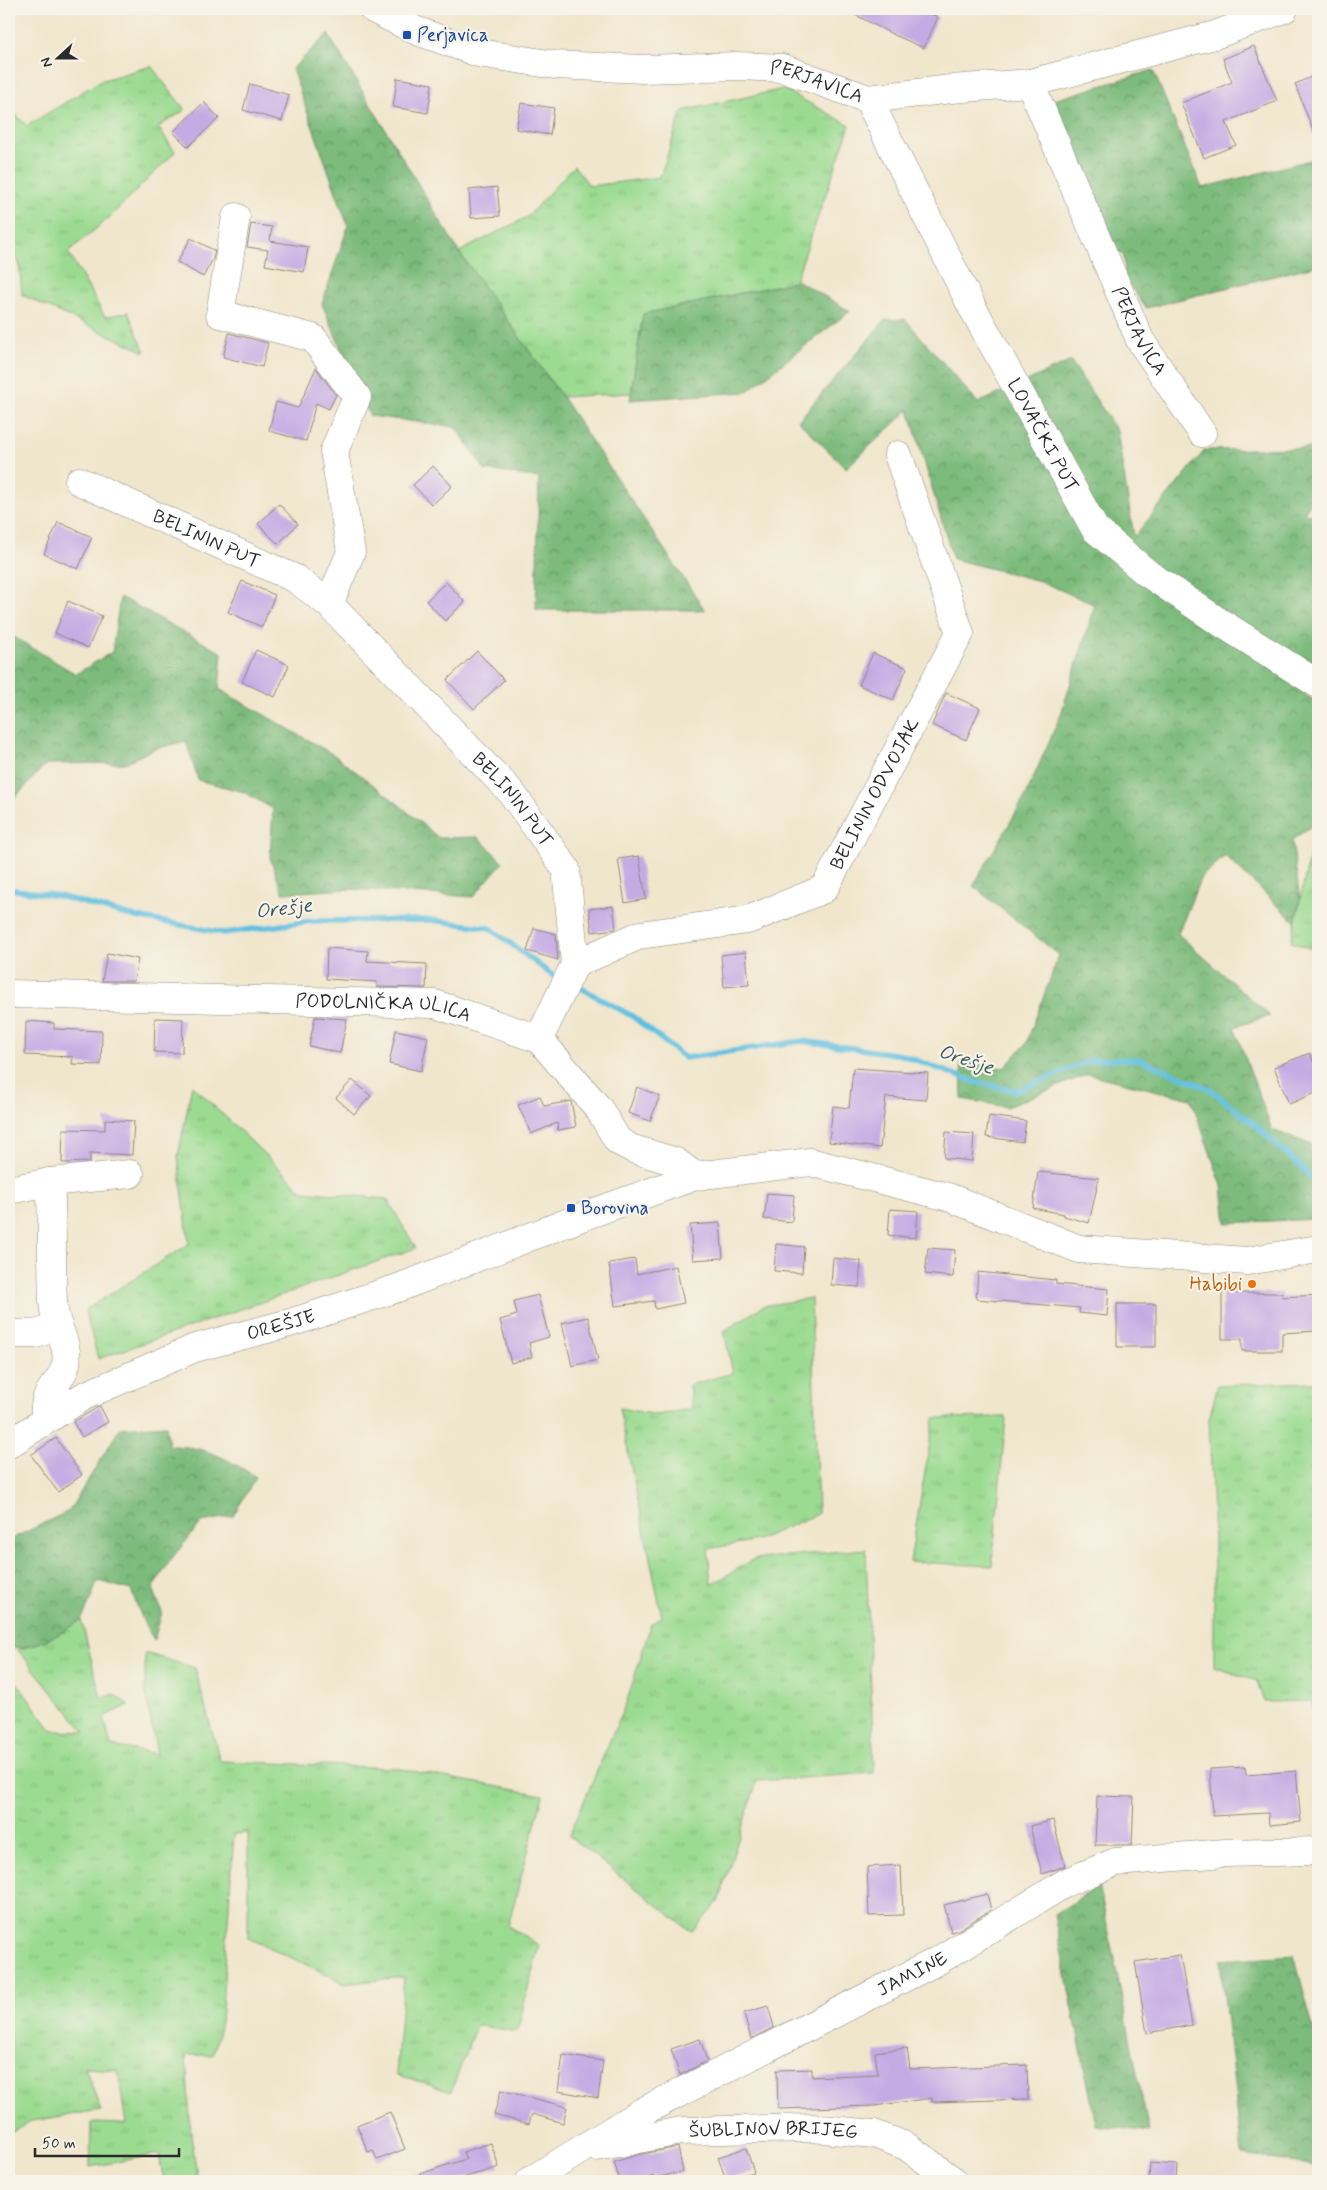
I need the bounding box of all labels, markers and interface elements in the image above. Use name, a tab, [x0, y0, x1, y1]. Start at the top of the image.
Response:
place label: Perjavica	[417, 23, 489, 49]
marker: Perjavica	[401, 29, 413, 41]
north arrow	[32, 32, 82, 82]
text: N	[37, 55, 57, 70]
street label: PERJAVICA	[770, 55, 867, 109]
street label: PERJAVICA	[1106, 283, 1173, 380]
street label: LOVAČKI PUT	[1002, 374, 1084, 496]
street label: BELININ PUT	[149, 503, 264, 574]
street label: BELININ ODVOJAK	[824, 714, 925, 874]
street label: BELININ PUT	[467, 747, 559, 852]
water label: Orešje	[254, 892, 315, 926]
street label: PODOLNIČKA ULICA	[295, 988, 474, 1028]
water label: Orešje	[935, 1038, 998, 1082]
place label: Borovina	[581, 1196, 649, 1221]
marker: Borovina	[565, 1202, 577, 1214]
place label: Habibi	[1190, 1272, 1242, 1297]
marker: Habibi	[1246, 1278, 1258, 1290]
street label: OREŠJE	[244, 1303, 318, 1346]
street label: JAMINE	[873, 1945, 952, 2002]
street label: ŠUBLINOV BRIJEG	[689, 2115, 859, 2145]
scale bar	[35, 2125, 179, 2157]
text: 50 m	[42, 2134, 76, 2154]

